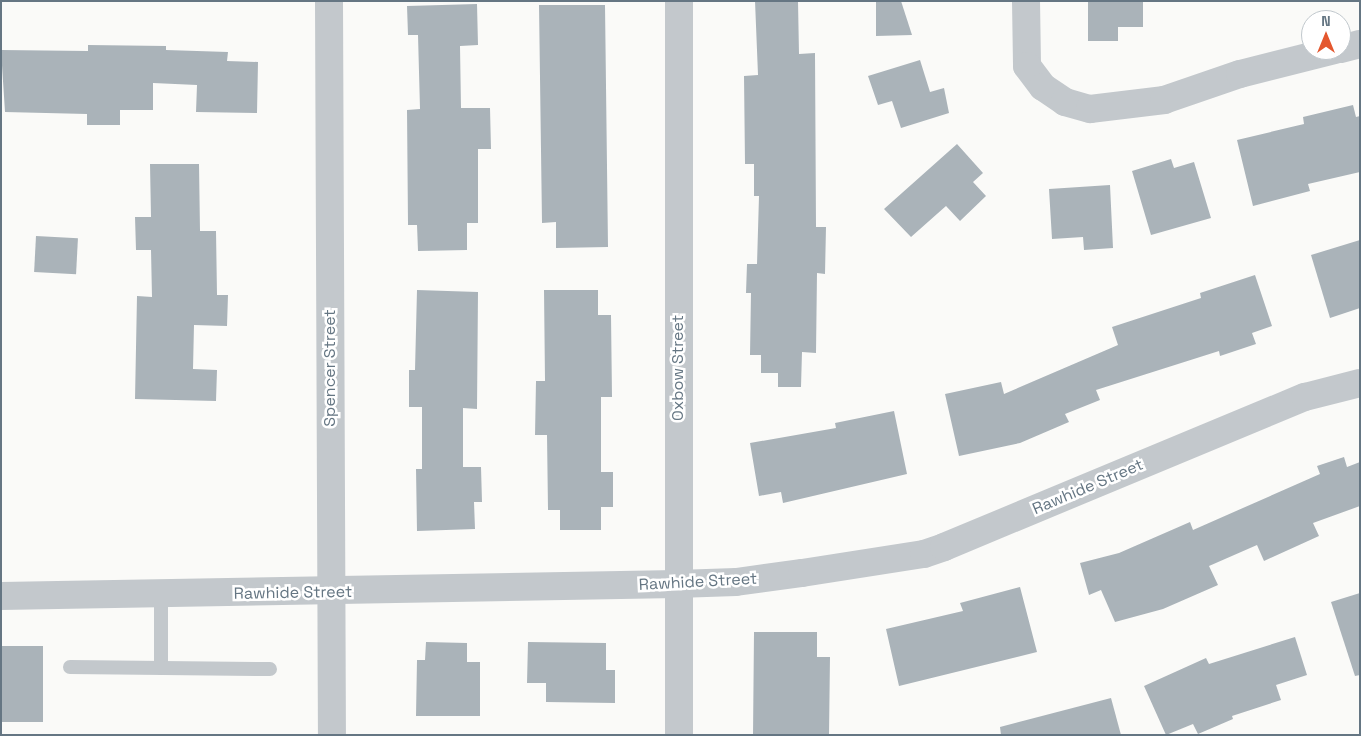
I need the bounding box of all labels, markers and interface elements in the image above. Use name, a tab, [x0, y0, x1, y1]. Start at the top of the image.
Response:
north arrow	[1301, 10, 1351, 60]
text: N	[1321, 12, 1331, 30]
street label: Spencer Street	[320, 309, 340, 427]
street label: Oxbow Street	[668, 315, 688, 421]
street label: Rawhide Street	[1030, 455, 1146, 519]
street label: Rawhide Street	[638, 569, 758, 595]
street label: Rawhide Street	[234, 582, 352, 604]

